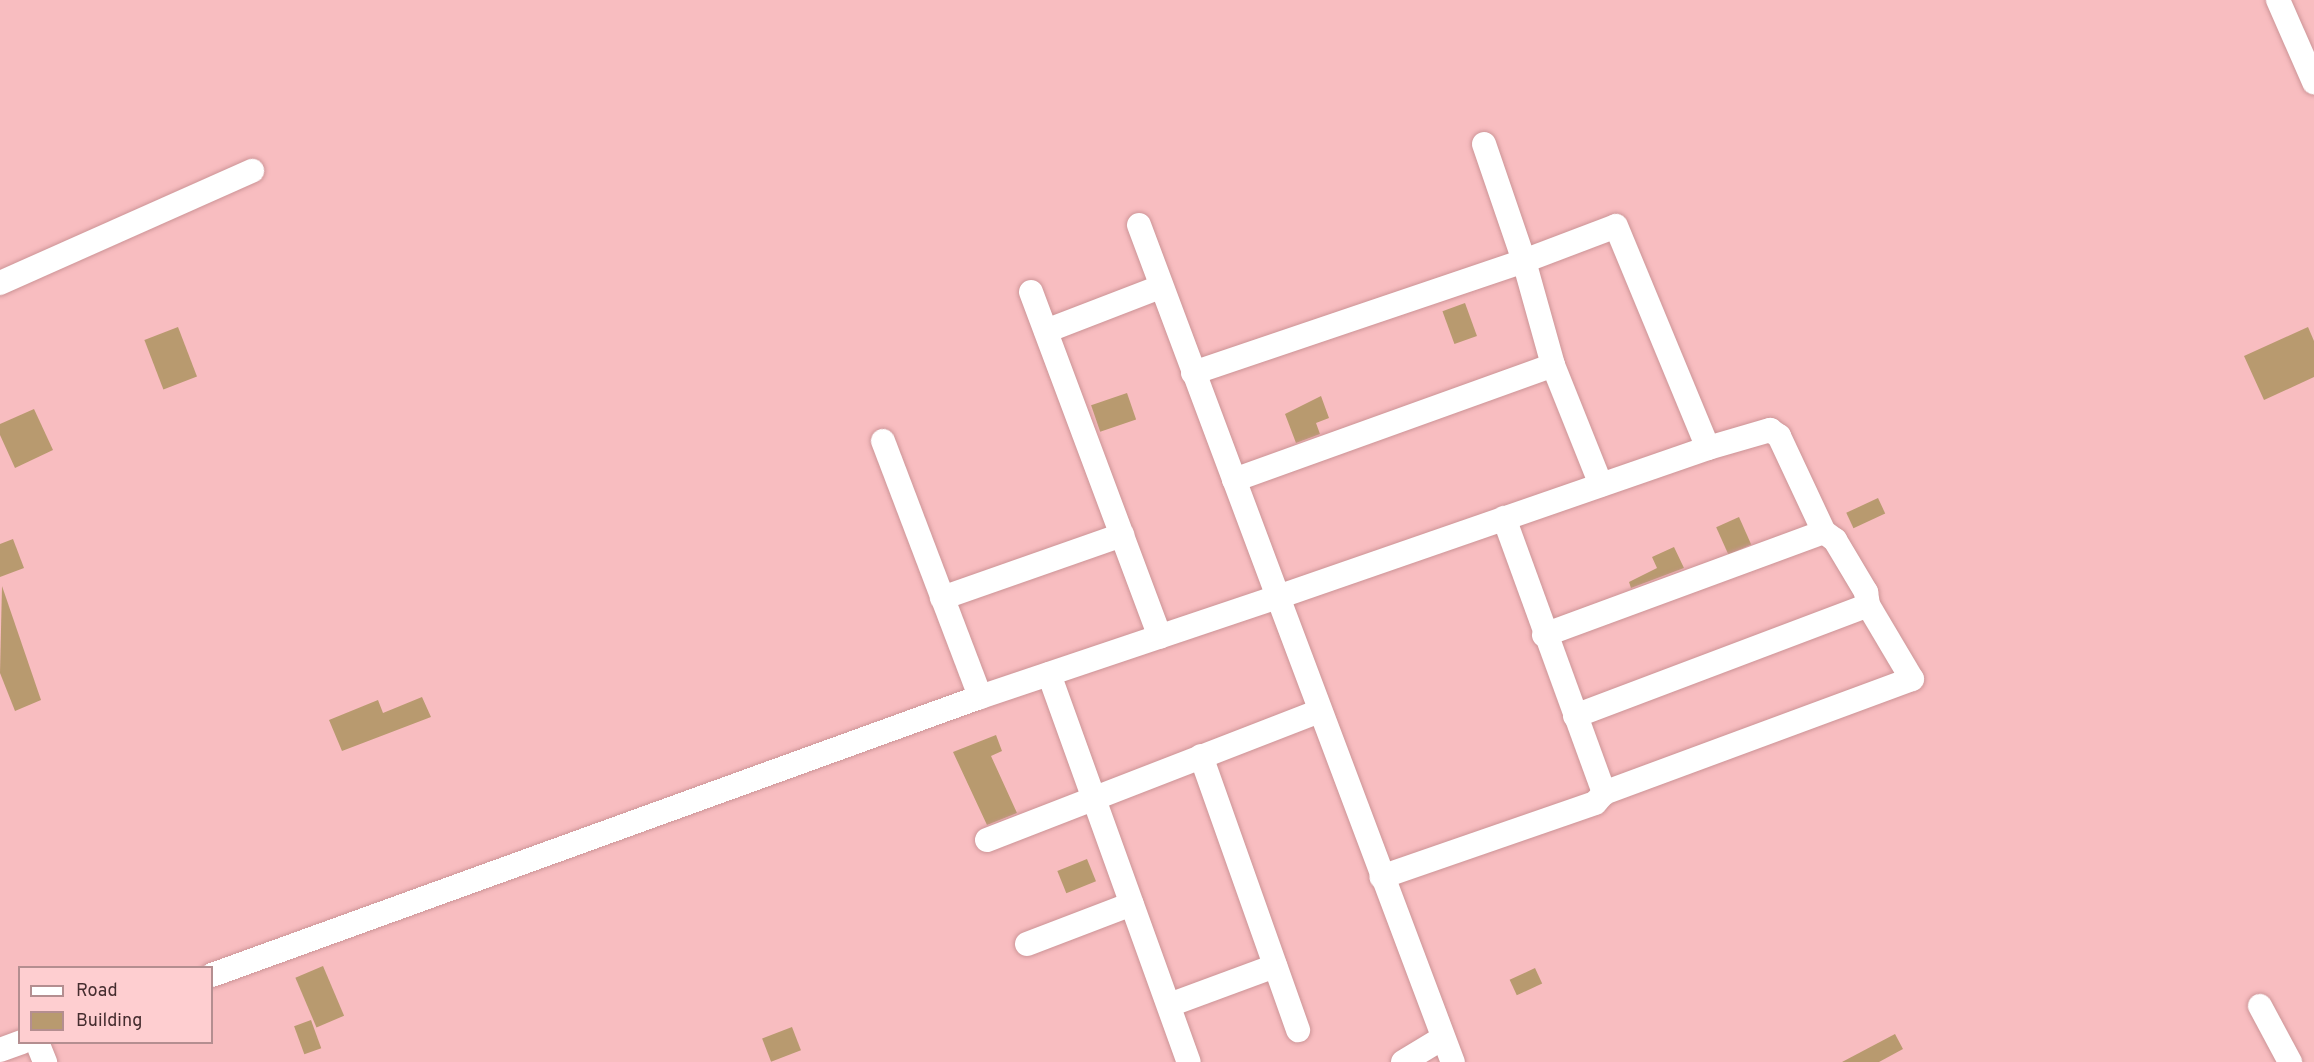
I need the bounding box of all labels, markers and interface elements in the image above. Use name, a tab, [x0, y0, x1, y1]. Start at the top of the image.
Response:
legend	[18, 966, 213, 1044]
text: Road	[76, 980, 118, 1003]
text: Building	[76, 1010, 142, 1033]

